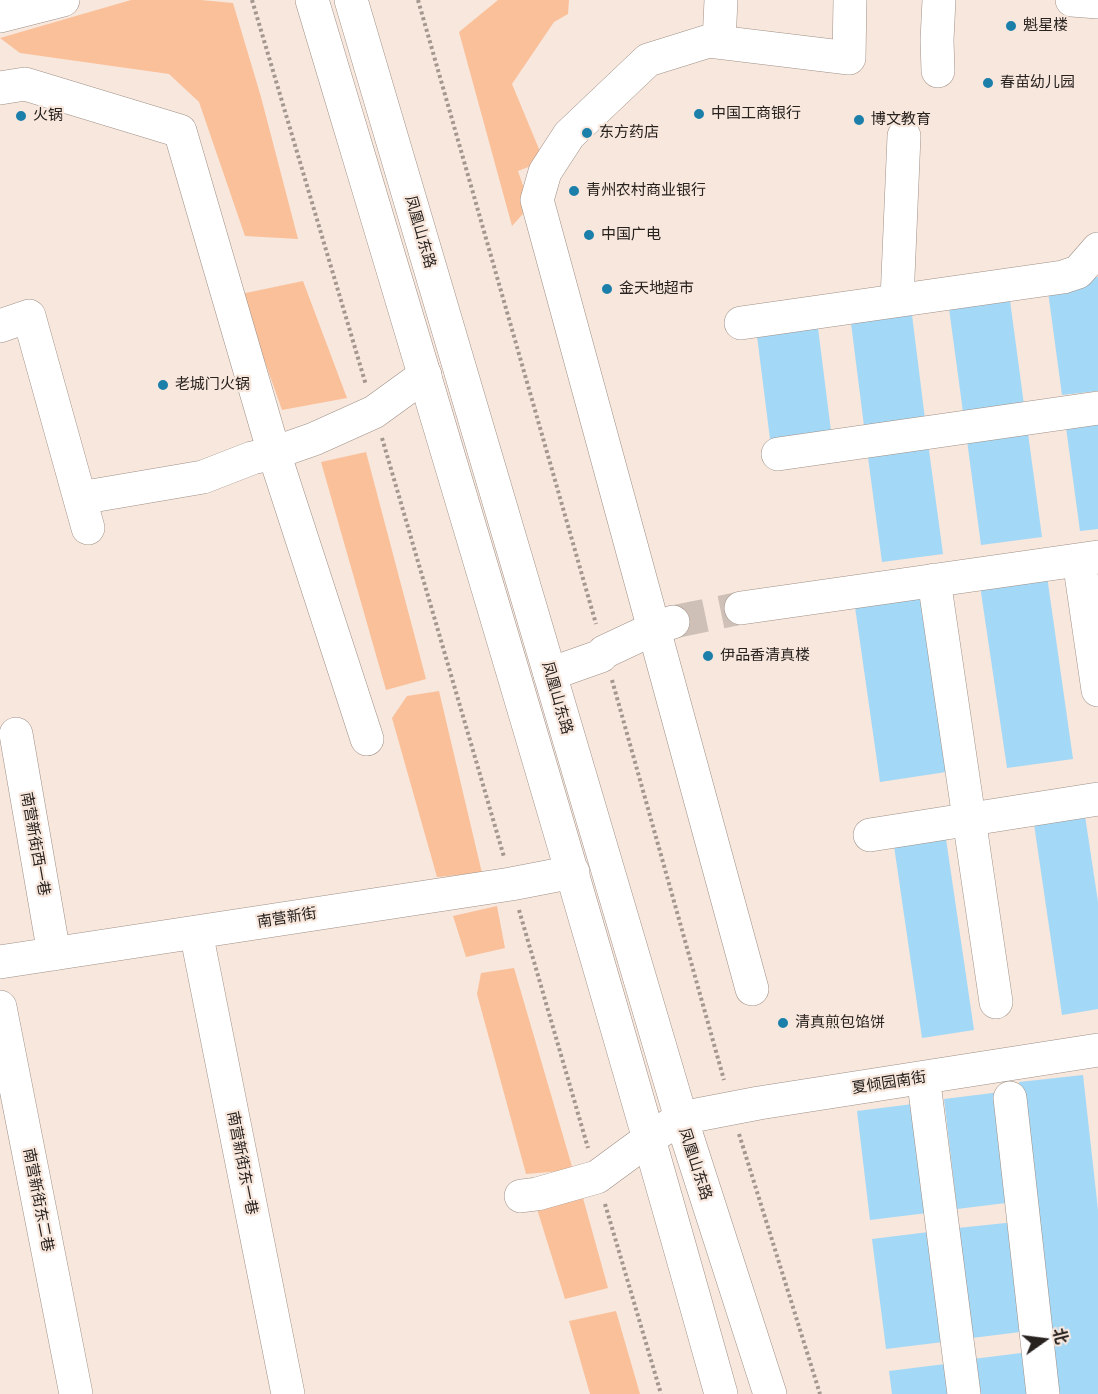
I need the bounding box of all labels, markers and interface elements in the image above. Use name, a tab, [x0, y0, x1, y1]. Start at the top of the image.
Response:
place label: 魁星楼	[1023, 17, 1068, 35]
marker: 魁星楼	[1004, 19, 1018, 33]
place label: 春苗幼儿园	[1000, 74, 1075, 92]
marker: 春苗幼儿园	[981, 76, 995, 90]
place label: 中国工商银行	[711, 105, 801, 123]
place label: 火锅	[33, 107, 63, 125]
marker: 中国工商银行	[692, 107, 706, 121]
marker: 火锅	[14, 109, 28, 123]
place label: 博文教育	[871, 111, 931, 129]
marker: 博文教育	[852, 113, 866, 127]
place label: 东方药店	[599, 124, 659, 142]
marker: 东方药店	[580, 126, 594, 140]
place label: 青州农村商业银行	[586, 182, 706, 200]
marker: 青州农村商业银行	[567, 184, 581, 198]
street label: 凤凰山东路	[401, 193, 439, 271]
place label: 中国广电	[601, 226, 661, 244]
marker: 中国广电	[582, 228, 596, 242]
place label: 金天地超市	[619, 280, 694, 298]
marker: 金天地超市	[600, 282, 614, 296]
place label: 老城门火锅	[175, 376, 250, 394]
marker: 老城门火锅	[156, 378, 170, 392]
place label: 伊品香清真楼	[720, 647, 810, 665]
marker: 伊品香清真楼	[701, 649, 715, 663]
street label: 凤凰山东路	[538, 659, 576, 737]
street label: 南营新街西一巷	[17, 791, 53, 897]
street label: 南营新街	[256, 904, 318, 932]
place label: 清真煎包馅饼	[795, 1014, 885, 1032]
marker: 清真煎包馅饼	[776, 1016, 790, 1030]
street label: 夏倾园南街	[851, 1068, 927, 1098]
street label: 南营新街东一巷	[223, 1110, 261, 1216]
street label: 凤凰山东路	[675, 1126, 715, 1202]
street label: 南营新街东二巷	[19, 1147, 57, 1253]
north arrow	[1014, 1310, 1074, 1370]
text: 北	[1048, 1325, 1075, 1346]

